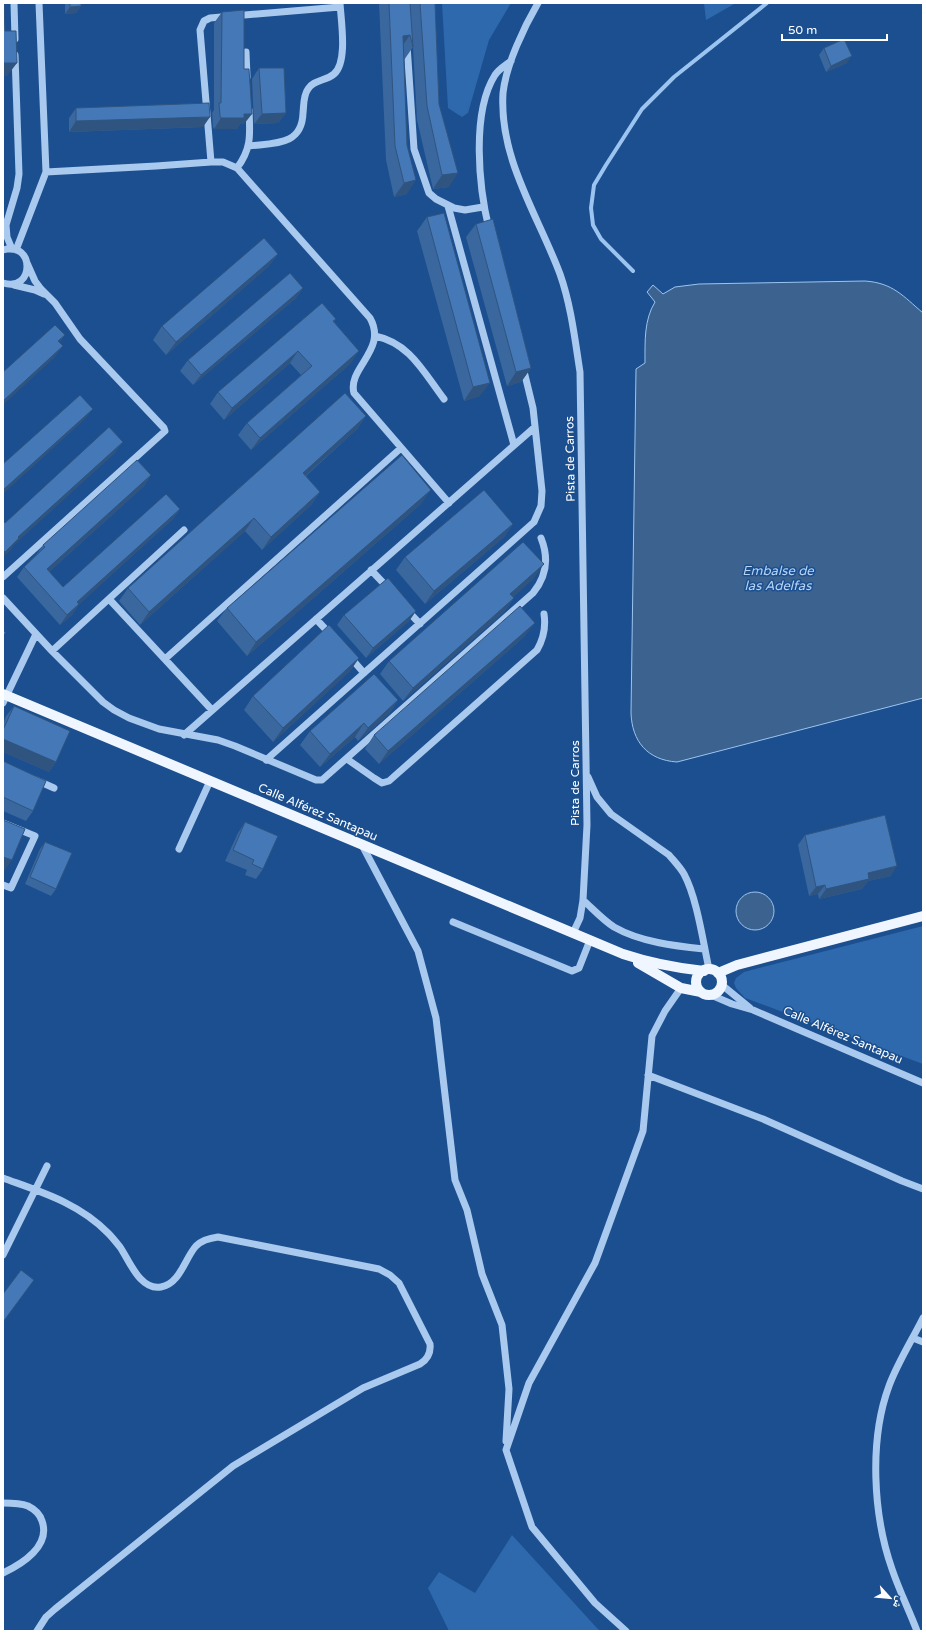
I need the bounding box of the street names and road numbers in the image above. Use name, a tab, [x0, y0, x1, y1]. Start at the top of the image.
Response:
street label: Pista de Carros	[562, 416, 578, 502]
street label: Pista de Carros	[568, 740, 582, 826]
street label: Calle Alférez Santapau	[256, 780, 380, 844]
street label: Calle Alférez Santapau	[781, 1003, 905, 1067]

